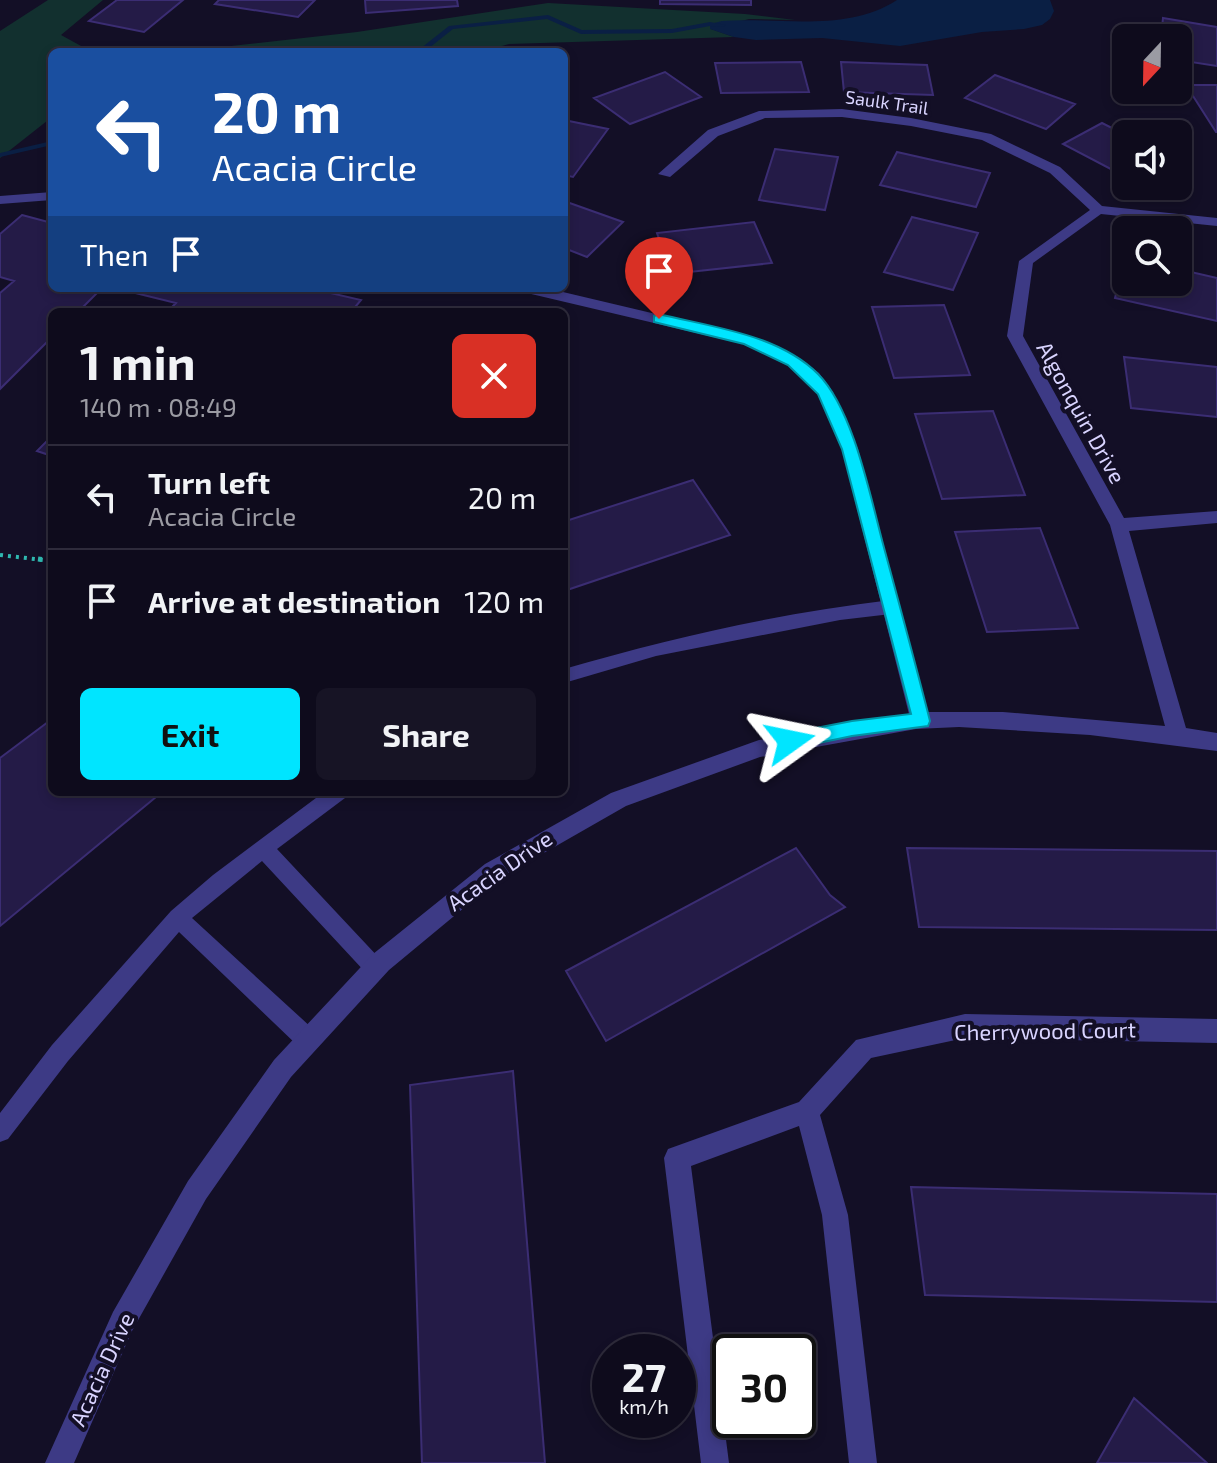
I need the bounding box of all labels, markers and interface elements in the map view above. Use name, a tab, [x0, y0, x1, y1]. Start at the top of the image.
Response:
north arrow	[1112, 24, 1192, 104]
map controls	[1112, 24, 1192, 296]
text: 20 m	[212, 77, 341, 144]
icon: left	[80, 80, 184, 184]
street label: Saulk Trail	[844, 85, 931, 119]
button: sound	[1112, 120, 1192, 200]
text: Acacia Circle	[212, 145, 417, 188]
button: search	[1112, 216, 1192, 296]
icon: arrive	[164, 232, 208, 276]
text: Then	[80, 236, 148, 272]
pin	[625, 237, 693, 319]
icon: arrive	[637, 249, 681, 293]
text: 1 min	[80, 332, 196, 390]
button: close	[452, 334, 536, 418]
street label: Algonquin Drive	[1032, 337, 1132, 487]
text: 140 m · 08:49	[80, 391, 237, 422]
text: Turn left	[148, 464, 270, 500]
icon: left	[80, 475, 124, 519]
text: 20 m	[468, 479, 536, 515]
text: Acacia Circle	[148, 500, 296, 531]
icon: arrive	[80, 579, 124, 623]
text: Arrive at destination	[148, 583, 440, 619]
text: 120 m	[464, 583, 544, 619]
button: Exit	[80, 688, 300, 780]
button: Share	[316, 688, 536, 780]
position arrow	[748, 699, 832, 783]
street label: Acacia Drive	[442, 824, 556, 916]
street label: Cherrywood Court	[954, 1015, 1136, 1045]
street label: Acacia Drive	[63, 1308, 139, 1430]
speed limit sign: 30	[712, 1334, 816, 1438]
text: 27	[622, 1352, 666, 1400]
text: km/h	[619, 1394, 669, 1418]

